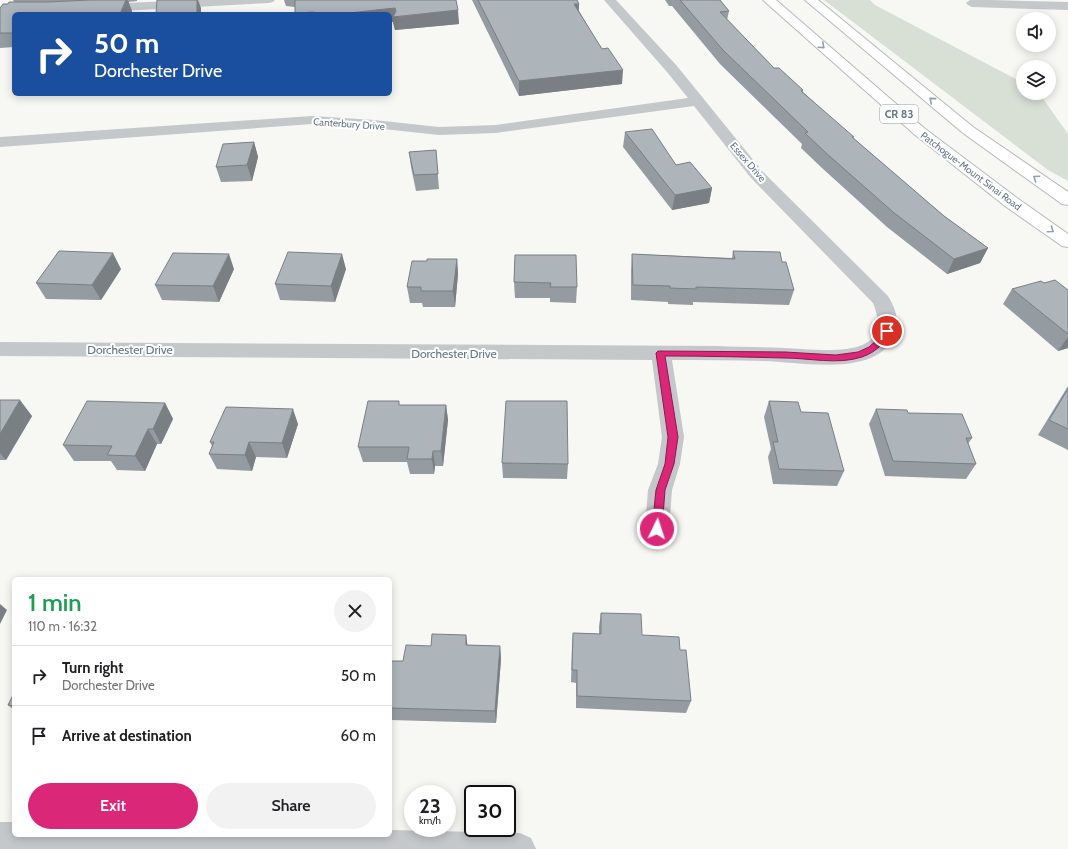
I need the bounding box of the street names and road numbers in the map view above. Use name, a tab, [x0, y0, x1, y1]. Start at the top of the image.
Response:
road number: CR 83	[880, 105, 918, 123]
street label: Canterbury Drive	[313, 115, 385, 133]
street label: Patchogue-Mount Sinai Road	[918, 129, 1024, 213]
street label: Essex Drive	[727, 140, 769, 184]
street label: Dorchester Drive	[87, 342, 173, 357]
street label: Dorchester Drive	[411, 346, 497, 361]

